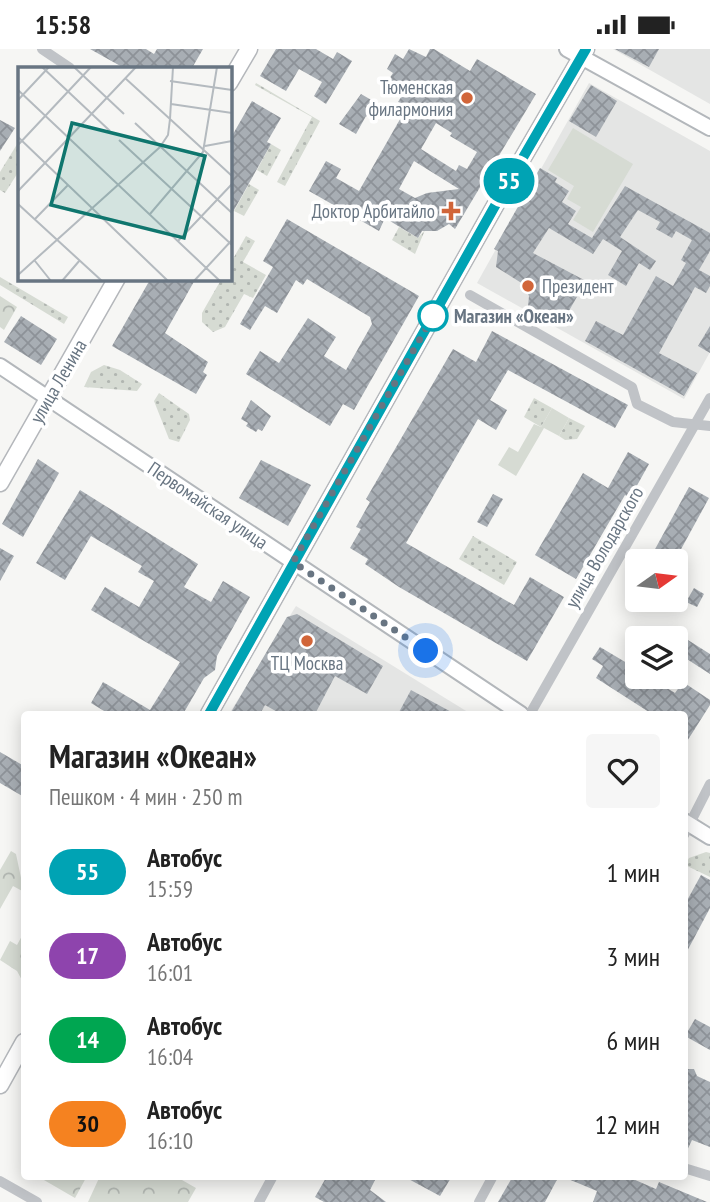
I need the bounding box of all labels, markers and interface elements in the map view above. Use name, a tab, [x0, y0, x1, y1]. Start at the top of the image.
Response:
text: 15:58	[35, 8, 91, 41]
inset map	[18, 67, 231, 280]
place label: Тюменская филармония	[369, 75, 453, 121]
marker: Тюменская филармония	[459, 90, 475, 106]
line badge: 55	[477, 158, 540, 204]
text: 55	[498, 165, 520, 196]
place label: Доктор Арбитайло	[312, 199, 435, 223]
marker: Доктор Арбитайло	[441, 201, 461, 221]
place label: Президент	[542, 274, 615, 298]
marker: Президент	[520, 278, 536, 294]
marker: Магазин «Океан»	[418, 301, 448, 331]
place label: Магазин «Океан»	[454, 304, 574, 328]
street label: улица Ленина	[24, 335, 92, 427]
street label: Первомайская улица	[143, 456, 273, 554]
street label: улица Володарского	[560, 482, 648, 612]
north arrow	[625, 549, 688, 613]
map controls	[625, 549, 688, 689]
button: layers	[625, 626, 688, 689]
marker: ТЦ Москва	[299, 633, 315, 649]
your location	[408, 633, 443, 668]
place label: ТЦ Москва	[271, 651, 343, 675]
text: Магазин «Океан»	[49, 734, 257, 777]
button: heart	[586, 734, 660, 808]
text: Пешком · 4 мин · 250 m	[49, 782, 242, 811]
text: Автобус	[147, 841, 222, 874]
text: 55	[76, 856, 99, 887]
text: 1 мин	[607, 856, 660, 889]
text: 15:59	[147, 874, 193, 903]
text: Автобус	[147, 925, 222, 958]
text: 17	[76, 940, 99, 971]
text: 3 мин	[607, 940, 660, 973]
text: 16:01	[147, 958, 193, 987]
text: Автобус	[147, 1009, 222, 1042]
text: 14	[76, 1024, 99, 1055]
text: 6 мин	[607, 1024, 660, 1057]
text: 16:04	[147, 1042, 193, 1071]
text: Автобус	[147, 1093, 222, 1126]
text: 30	[76, 1108, 99, 1139]
text: 12 мин	[595, 1108, 660, 1141]
text: 16:10	[147, 1126, 193, 1155]

